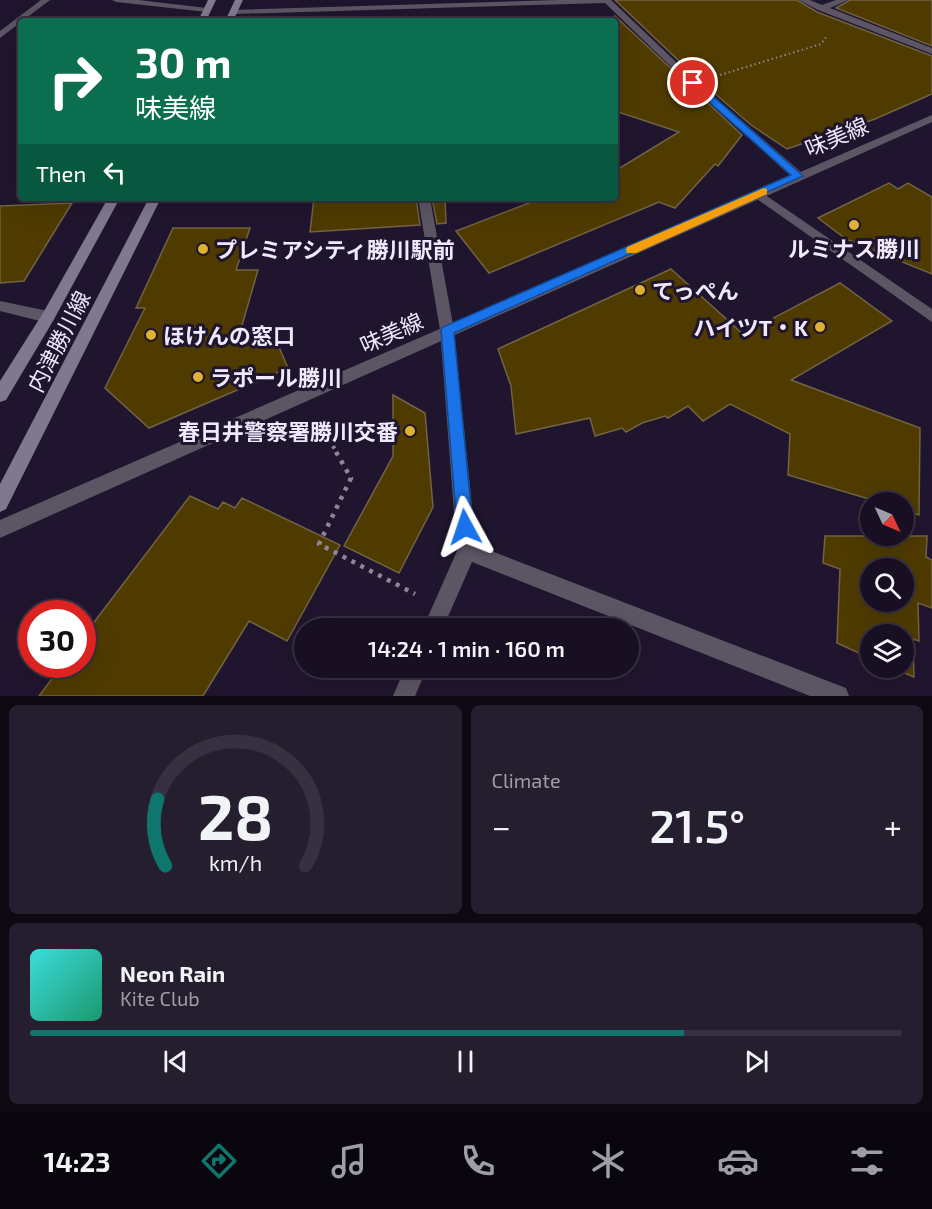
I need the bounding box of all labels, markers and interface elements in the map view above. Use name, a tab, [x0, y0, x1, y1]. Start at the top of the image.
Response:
text: 30 m	[135, 36, 231, 86]
icon: right	[36, 42, 114, 120]
pin	[667, 57, 718, 108]
icon: arrive	[676, 66, 709, 99]
text: 味美線	[135, 91, 216, 123]
street label: 味美線	[801, 111, 871, 161]
icon: left	[98, 156, 131, 189]
text: Then	[36, 160, 86, 186]
marker: ルミナス勝川	[847, 218, 861, 232]
place label: ルミナス勝川	[788, 235, 920, 261]
place label: プレミアシティ勝川駅前	[215, 236, 455, 262]
marker: プレミアシティ勝川駅前	[196, 242, 210, 256]
place label: てっぺん	[652, 277, 739, 303]
marker: てっぺん	[633, 283, 647, 297]
street label: 内津勝川線	[21, 286, 95, 396]
street label: 味美線	[356, 307, 426, 357]
place label: ハイツT・K	[693, 314, 808, 340]
marker: ハイツT・K	[813, 320, 827, 334]
place label: ほけんの窓口	[163, 322, 295, 348]
marker: ほけんの窓口	[144, 328, 158, 342]
place label: ラポール勝川	[210, 364, 342, 390]
marker: ラポール勝川	[191, 370, 205, 384]
place label: 春日井警察署勝川交番	[178, 418, 398, 444]
marker: 春日井警察署勝川交番	[403, 424, 417, 438]
north arrow	[860, 492, 914, 546]
map controls	[860, 492, 914, 678]
position arrow	[433, 495, 497, 559]
button: search	[860, 558, 914, 612]
speed limit sign: 30	[18, 600, 96, 678]
button: layers	[860, 624, 914, 678]
text: 14:24 · 1 min · 160 m	[368, 635, 565, 661]
text: Climate	[492, 768, 561, 792]
text: 28	[198, 778, 273, 853]
text: 21.5°	[649, 798, 745, 852]
text: −	[492, 806, 511, 846]
text: +	[884, 806, 902, 846]
text: km/h	[209, 851, 262, 876]
text: Neon Rain	[120, 960, 225, 986]
text: Kite Club	[120, 986, 200, 1010]
icon: previous	[159, 1045, 192, 1078]
icon: pause	[449, 1045, 482, 1078]
icon: next	[740, 1045, 773, 1078]
icon: directions	[198, 1140, 240, 1182]
icon: music	[328, 1140, 370, 1182]
icon: phone	[457, 1140, 499, 1182]
icon: climate	[587, 1140, 629, 1182]
icon: car	[717, 1140, 759, 1182]
icon: filters	[846, 1140, 888, 1182]
text: 14:23	[44, 1145, 111, 1177]

